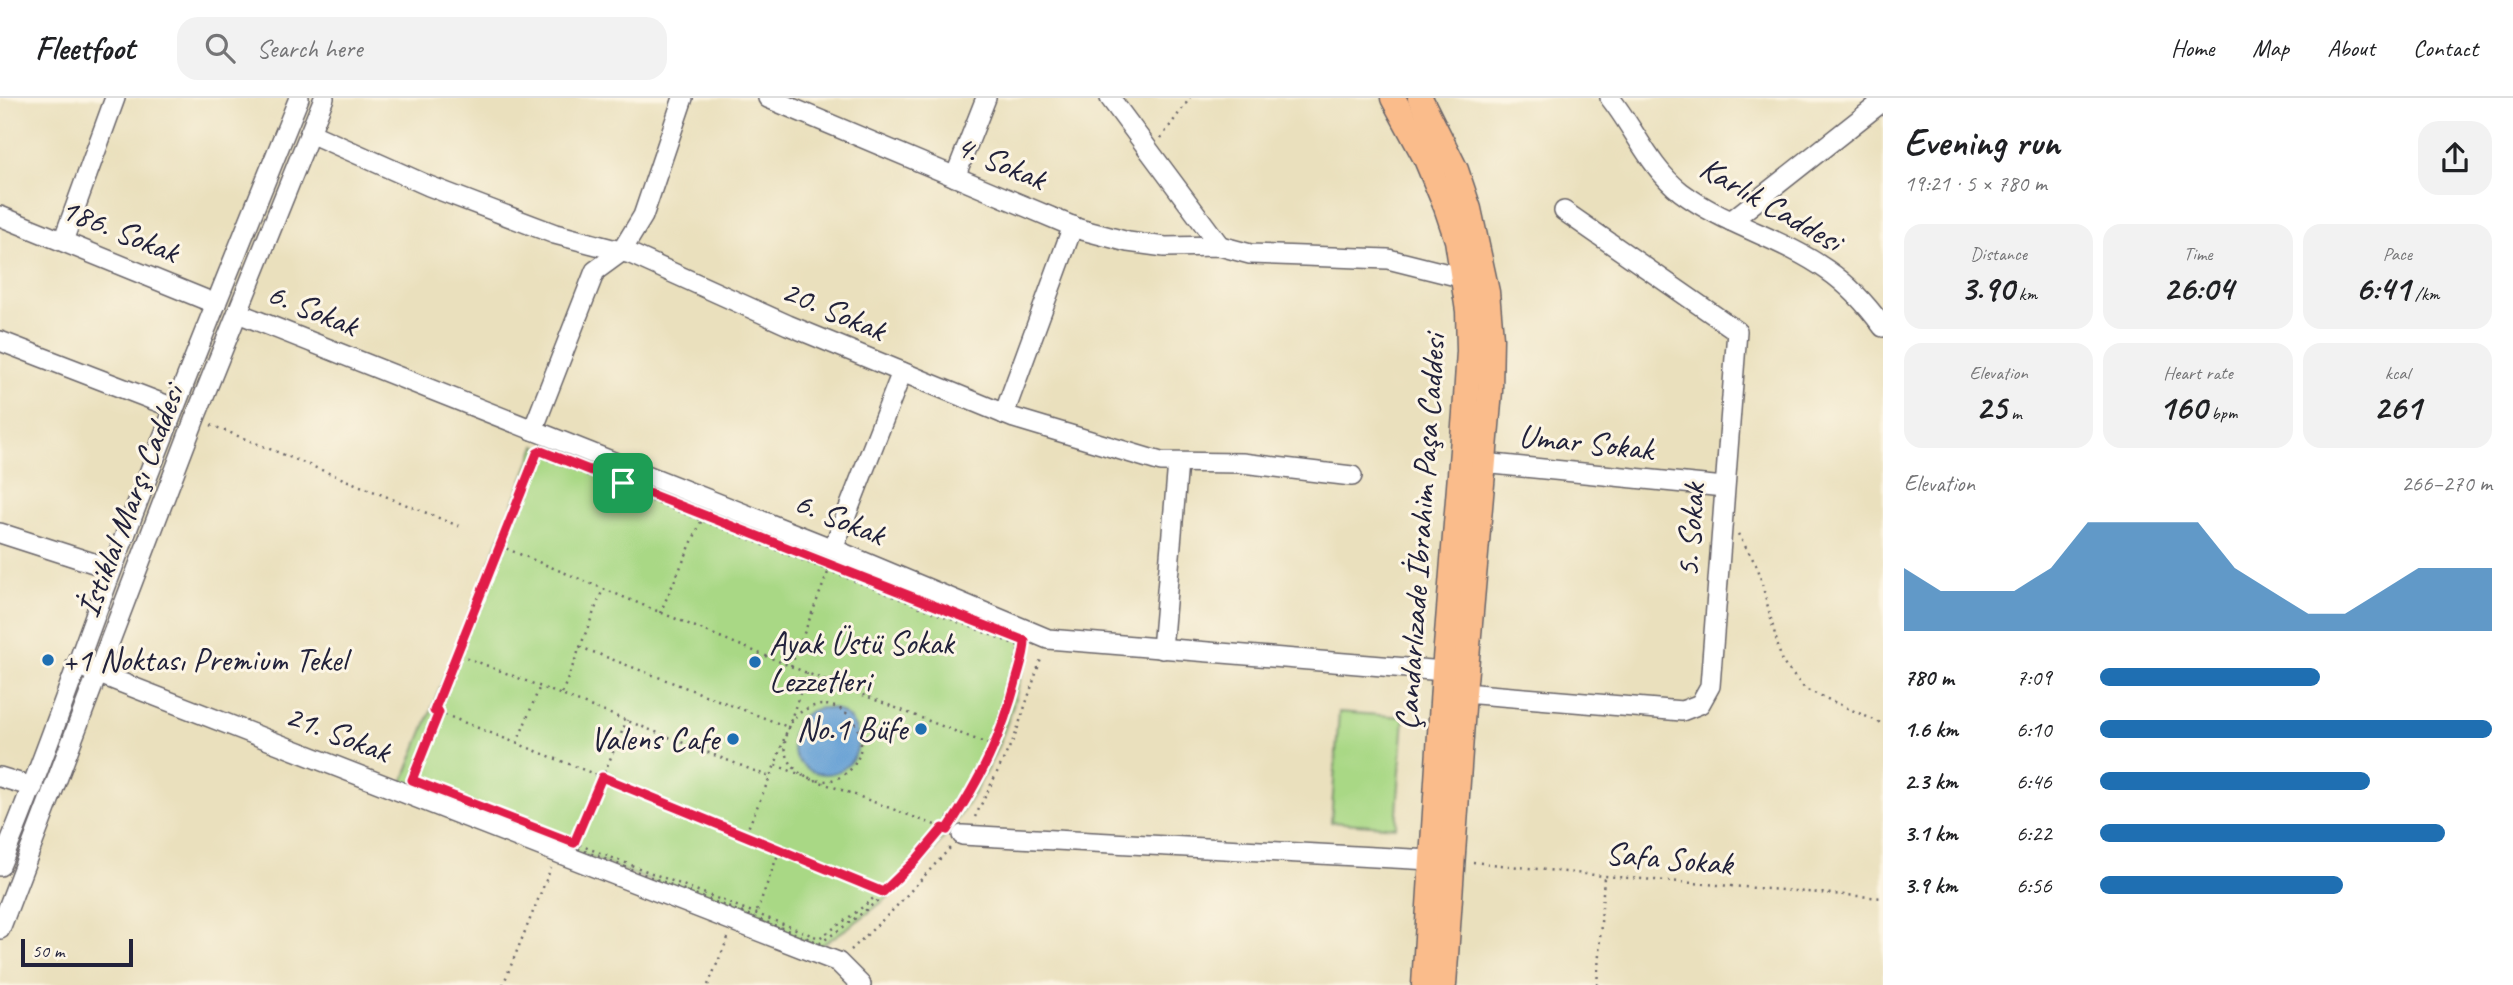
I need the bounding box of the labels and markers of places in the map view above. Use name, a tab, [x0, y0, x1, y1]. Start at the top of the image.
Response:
pin	[593, 453, 653, 513]
place label: Ayak Üstü Sokak Lezzetleri	[769, 622, 956, 702]
place label: +1 Noktası Premium Tekel	[62, 639, 352, 681]
marker: +1 Noktası Premium Tekel	[40, 652, 56, 668]
marker: Ayak Üstü Sokak Lezzetleri	[747, 654, 763, 670]
place label: No.1 Büfe	[797, 708, 909, 750]
place label: Valens Cafe	[590, 718, 721, 760]
marker: No.1 Büfe	[913, 721, 929, 737]
marker: Valens Cafe	[725, 731, 741, 747]

